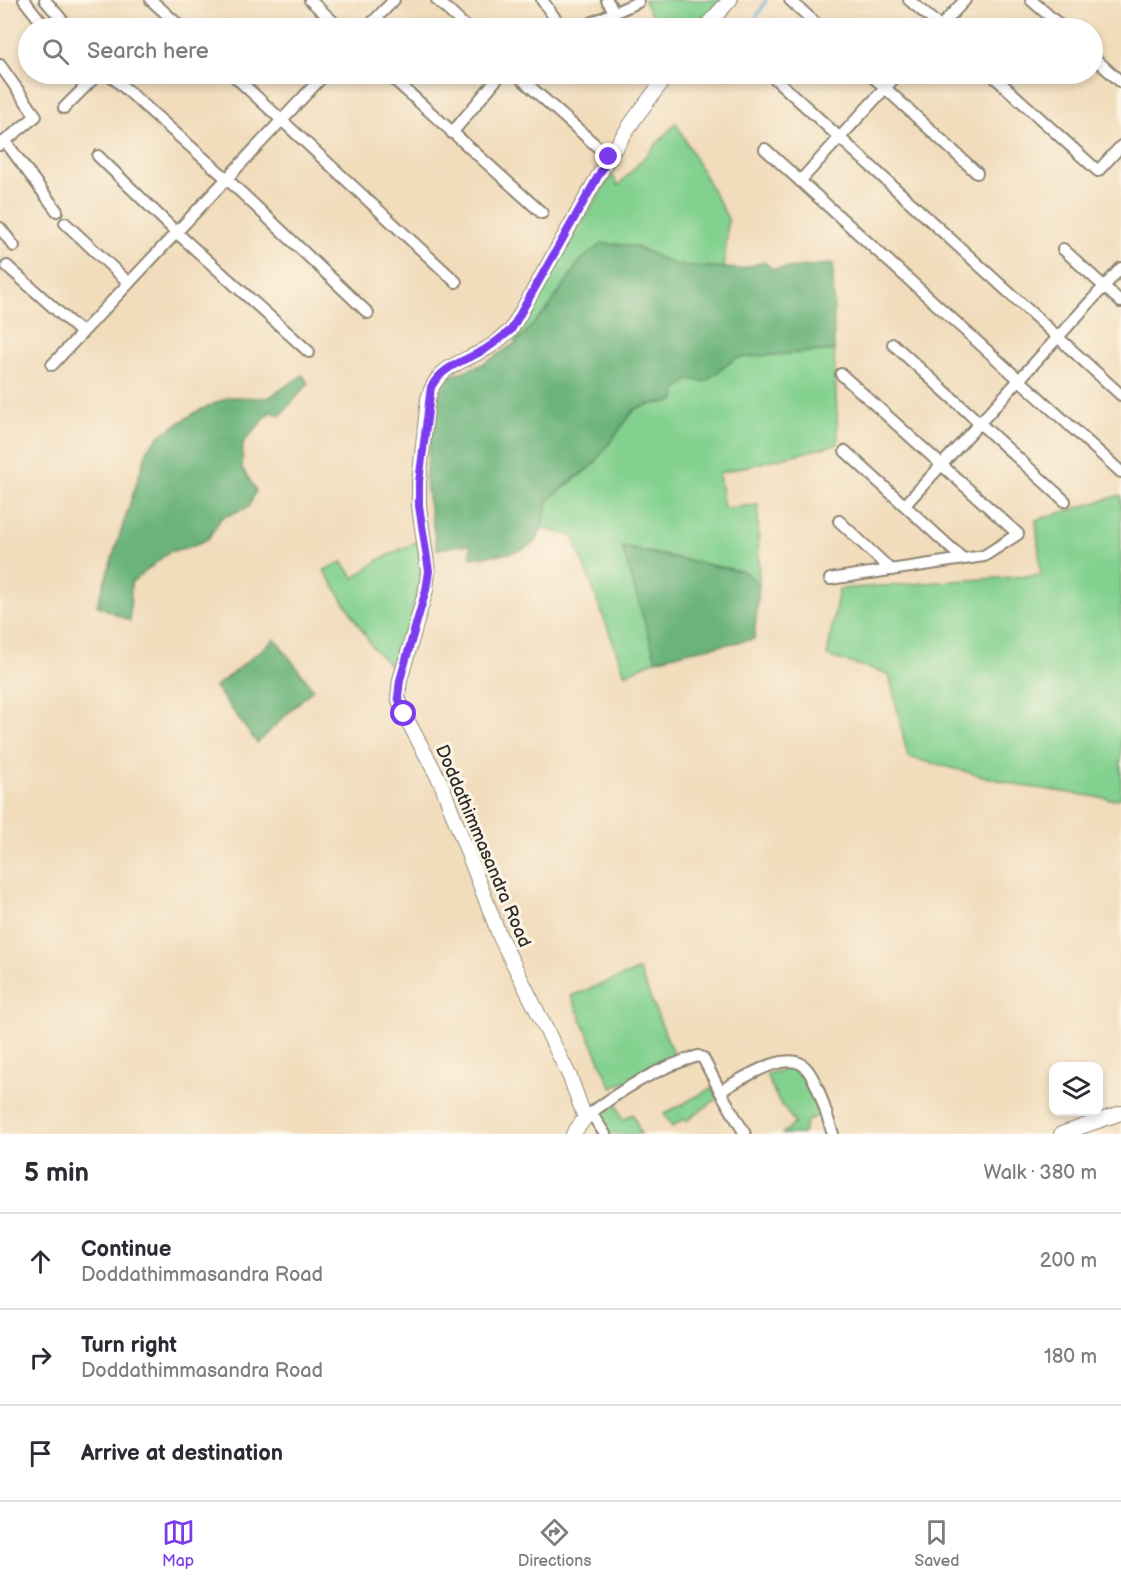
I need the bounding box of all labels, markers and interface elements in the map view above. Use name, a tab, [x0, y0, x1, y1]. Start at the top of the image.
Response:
search box	[18, 18, 1103, 84]
icon: search	[39, 35, 72, 68]
text: Search here	[87, 38, 209, 65]
route end	[595, 143, 621, 169]
route start	[390, 700, 416, 726]
street label: Doddathimmasandra Road	[431, 742, 535, 950]
map controls	[1049, 1062, 1103, 1116]
button: layers	[1049, 1062, 1103, 1116]
text: 5 min	[24, 1158, 89, 1189]
text: Walk · 380 m	[984, 1161, 1097, 1185]
text: Continue	[81, 1236, 171, 1263]
icon: ahead	[24, 1245, 57, 1278]
text: 200 m	[1040, 1249, 1097, 1273]
text: Doddathimmasandra Road	[81, 1263, 323, 1287]
text: Turn right	[81, 1332, 177, 1359]
icon: right	[24, 1341, 57, 1374]
text: 180 m	[1044, 1345, 1097, 1369]
text: Doddathimmasandra Road	[81, 1359, 323, 1383]
icon: arrive	[24, 1437, 57, 1470]
text: Arrive at destination	[81, 1440, 283, 1467]
tab: Map	[162, 1516, 195, 1571]
tab: Directions	[518, 1516, 591, 1571]
tab: Saved	[914, 1516, 959, 1571]

